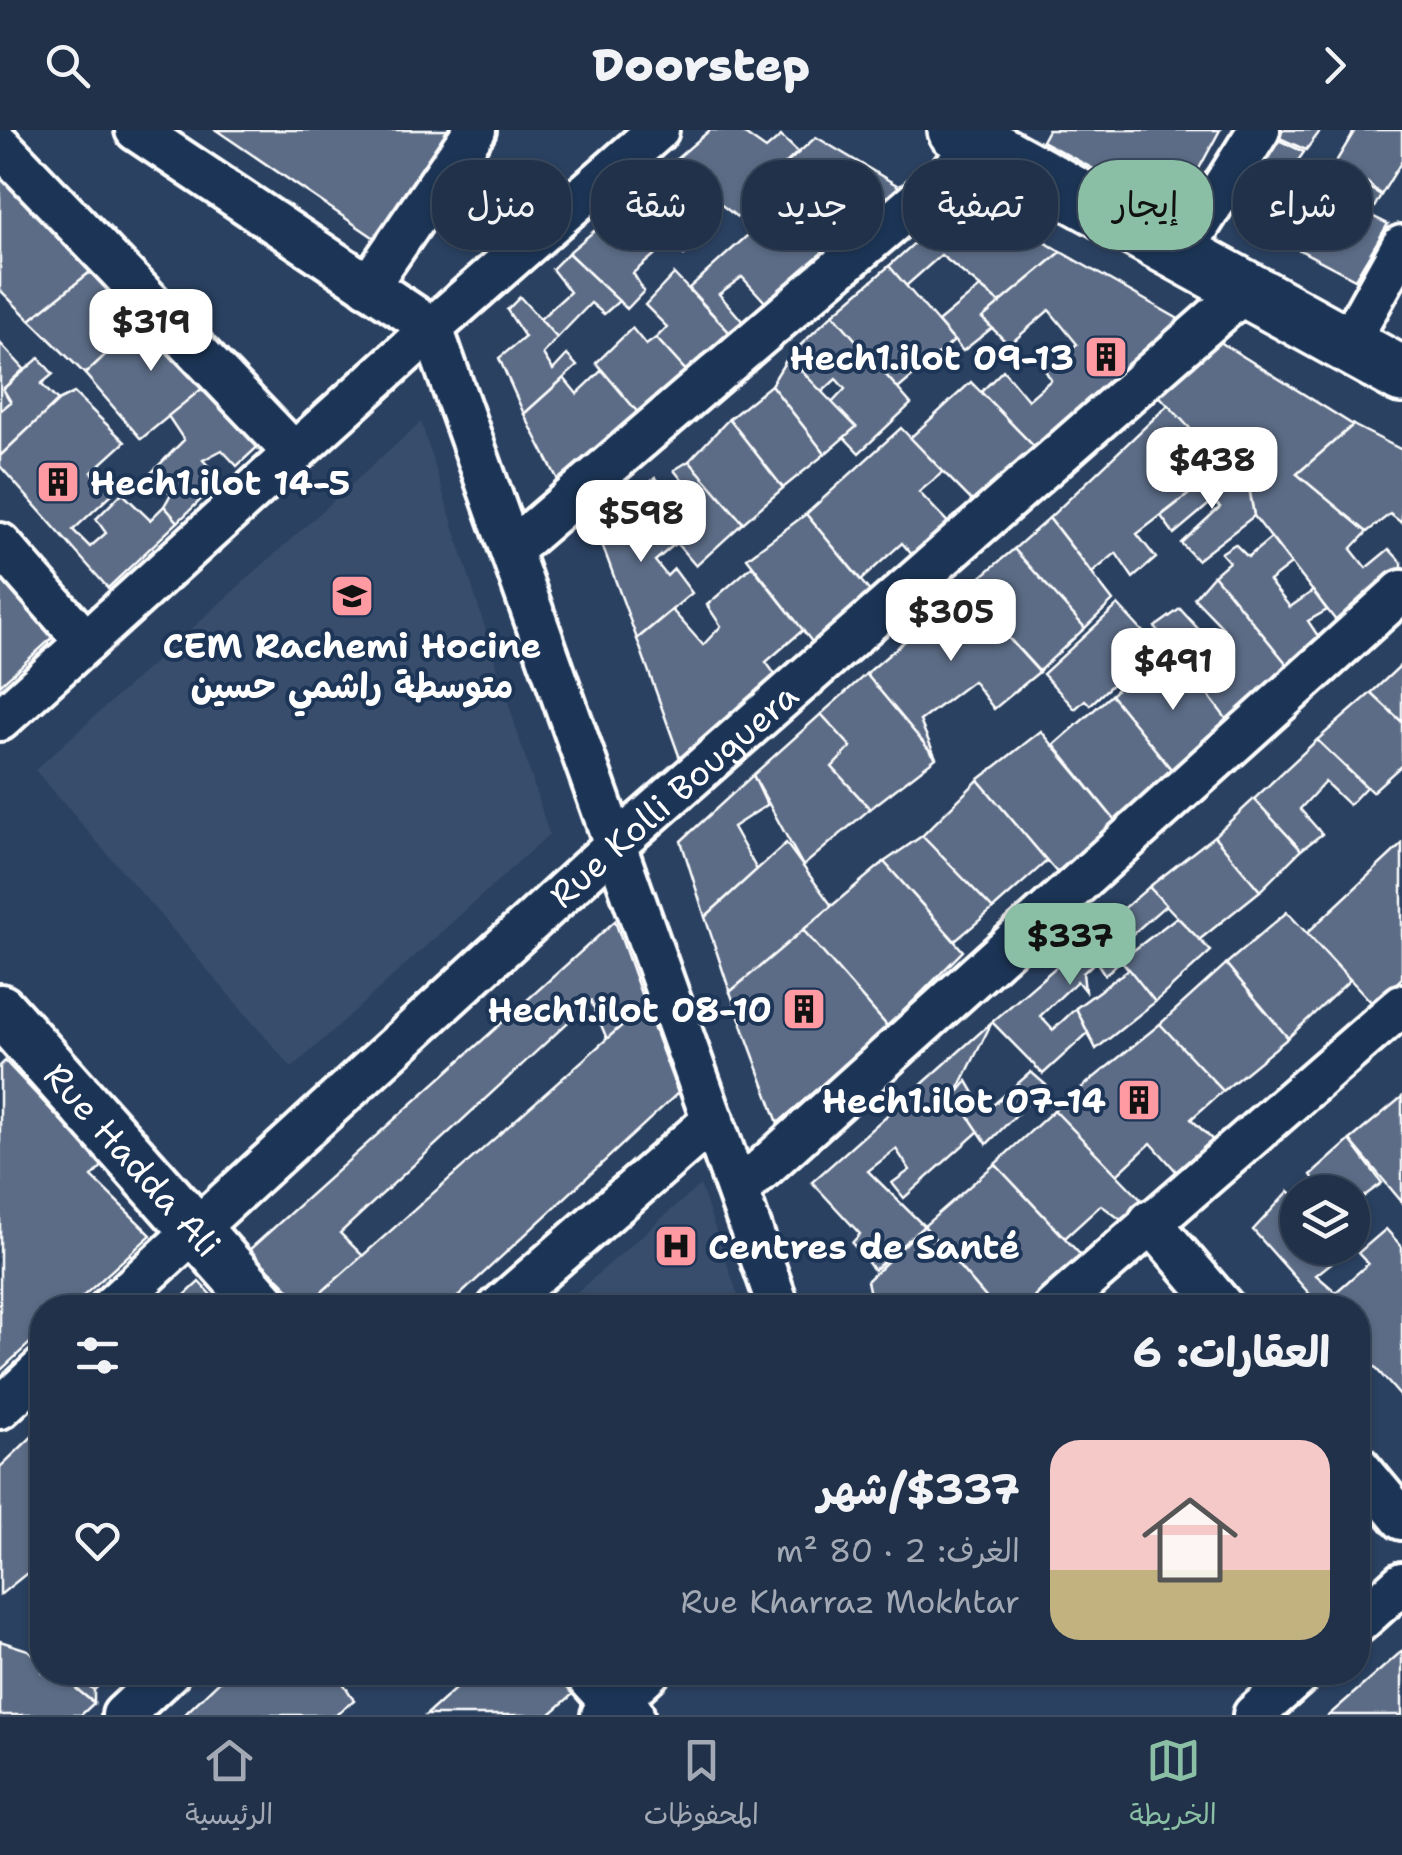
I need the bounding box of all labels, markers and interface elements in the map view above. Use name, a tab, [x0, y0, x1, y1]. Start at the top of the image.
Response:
text: Doorstep	[592, 35, 810, 95]
icon: search	[40, 38, 95, 93]
icon: forward	[1307, 38, 1362, 93]
chip: منزل	[432, 160, 571, 250]
chip: شقة	[591, 160, 722, 250]
chip: جديد	[742, 160, 883, 250]
chip: تصفية	[903, 160, 1058, 250]
chip: إيجار	[1078, 160, 1213, 250]
chip: شراء	[1233, 160, 1372, 250]
pin: $319	[92, 289, 210, 374]
text: $319	[111, 300, 191, 343]
place label: Hech1.ilot 09-13	[790, 334, 1074, 381]
building icon: Hech1.ilot 09-13	[1083, 334, 1129, 380]
pin: $438	[1153, 427, 1271, 512]
text: $438	[1168, 438, 1256, 481]
building icon: Hech1.ilot 14-5	[35, 459, 81, 505]
place label: Hech1.ilot 14-5	[90, 459, 350, 506]
pin: $598	[582, 480, 700, 565]
text: $598	[598, 491, 684, 534]
school or university icon: CEM Rachemi Hocine متوسطة راشمي حسين	[329, 573, 375, 619]
pin: $305	[892, 579, 1010, 664]
text: $305	[908, 590, 994, 633]
place label: CEM Rachemi Hocine متوسطة راشمي حسين	[162, 622, 542, 717]
pin: $491	[1114, 628, 1232, 713]
text: $491	[1133, 639, 1213, 682]
street label: Rue Kolli Bouguera	[539, 671, 808, 918]
pin: $337	[1011, 903, 1129, 988]
text: $337	[1027, 914, 1113, 957]
place label: Hech1.ilot 08-10	[487, 986, 772, 1033]
building icon: Hech1.ilot 08-10	[781, 986, 827, 1032]
street label: Rue Hadda Ali	[34, 1052, 232, 1267]
place label: Hech1.ilot 07-14	[822, 1077, 1106, 1124]
building icon: Hech1.ilot 07-14	[1116, 1077, 1162, 1123]
map controls	[1280, 1175, 1370, 1265]
button: layers	[1280, 1175, 1370, 1265]
hospital icon: Centres de Santé	[653, 1223, 699, 1269]
place label: Centres de Santé	[708, 1223, 1020, 1270]
text: العقارات: 6	[1132, 1324, 1330, 1380]
icon: filters	[70, 1328, 125, 1383]
text: $337/شهر	[818, 1461, 1020, 1517]
icon: home	[1130, 1480, 1250, 1600]
icon: heart	[70, 1513, 125, 1568]
text: الغرف: 2 · 80 m²	[776, 1529, 1020, 1572]
text: Rue Kharraz Mokhtar	[681, 1580, 1020, 1623]
tab: الرئيسية	[185, 1733, 273, 1839]
tab: المحفوظات	[644, 1733, 759, 1839]
tab: الخريطة	[1129, 1733, 1217, 1839]

